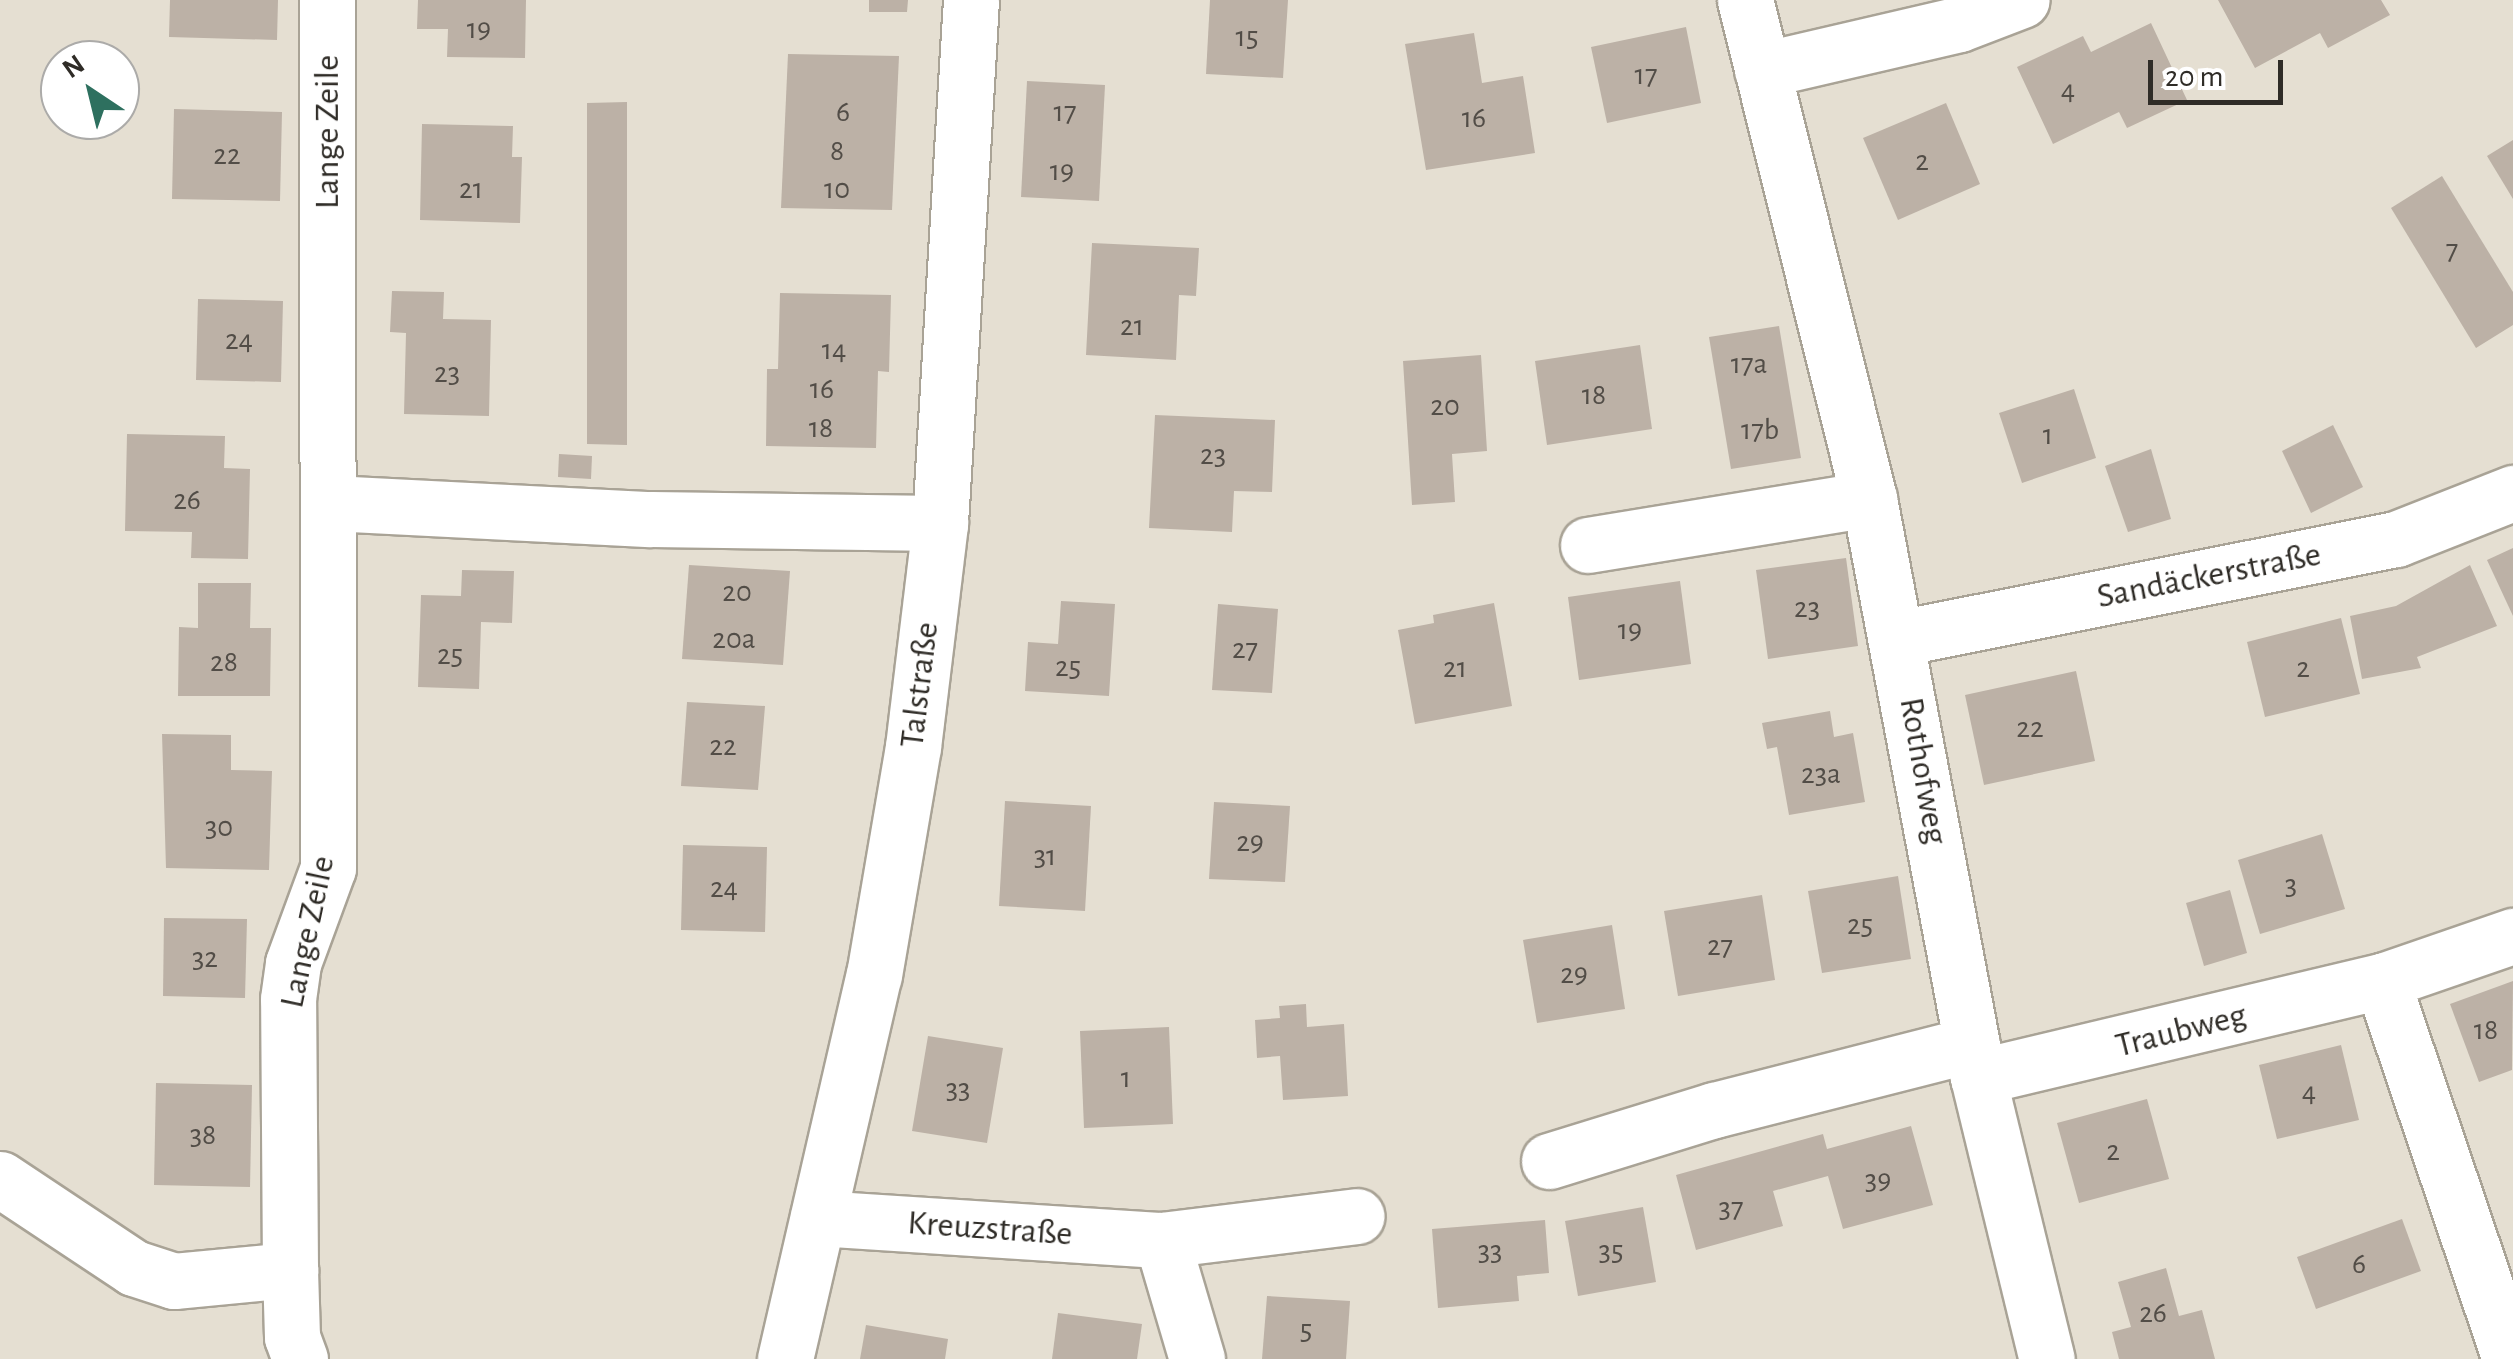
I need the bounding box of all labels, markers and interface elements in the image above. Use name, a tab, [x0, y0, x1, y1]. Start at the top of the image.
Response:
house number: 19	[467, 11, 491, 47]
house number: 15	[1236, 19, 1258, 55]
north arrow	[40, 40, 140, 140]
scale bar	[2153, 40, 2288, 102]
text: N	[58, 50, 90, 84]
street label: Lange Zeile	[307, 55, 349, 209]
house number: 17	[1635, 57, 1657, 93]
text: 20 m	[2165, 62, 2223, 92]
house number: 4	[2061, 72, 2075, 108]
house number: 6	[836, 94, 850, 130]
house number: 17	[1054, 94, 1076, 130]
house number: 16	[1462, 100, 1486, 136]
house number: 8	[830, 133, 844, 169]
house number: 22	[213, 137, 241, 173]
house number: 2	[1915, 143, 1929, 179]
house number: 19	[1050, 153, 1074, 189]
house number: 21	[459, 171, 483, 207]
house number: 10	[824, 171, 850, 207]
house number: 7	[2446, 232, 2458, 268]
house number: 21	[1120, 308, 1144, 344]
house number: 24	[225, 322, 253, 358]
house number: 14	[822, 332, 846, 368]
house number: 17a	[1731, 346, 1767, 382]
house number: 23	[434, 355, 460, 391]
house number: 16	[810, 371, 834, 407]
house number: 18	[1582, 377, 1606, 413]
house number: 20	[1430, 388, 1460, 424]
house number: 18	[809, 410, 833, 446]
house number: 17b	[1741, 412, 1779, 448]
house number: 1	[2043, 417, 2053, 453]
house number: 23	[1200, 437, 1226, 473]
house number: 26	[173, 482, 201, 518]
street label: Sandäckerstraße	[2094, 534, 2324, 618]
house number: 20	[722, 574, 752, 610]
house number: 23	[1794, 590, 1820, 626]
house number: 19	[1618, 612, 1642, 648]
street label: Talstraße	[891, 620, 949, 750]
house number: 20a	[712, 621, 756, 657]
house number: 27	[1232, 631, 1258, 667]
house number: 25	[437, 637, 463, 673]
house number: 28	[210, 644, 238, 680]
house number: 25	[1055, 649, 1081, 685]
house number: 21	[1443, 650, 1467, 686]
house number: 2	[2296, 650, 2310, 686]
street label: Rothofweg	[1889, 694, 1957, 848]
house number: 22	[2016, 710, 2044, 746]
house number: 22	[709, 728, 737, 764]
house number: 23a	[1801, 756, 1841, 792]
house number: 30	[205, 809, 233, 845]
house number: 29	[1236, 824, 1264, 860]
house number: 31	[1034, 838, 1056, 874]
street label: Lange Zeile	[271, 852, 345, 1012]
house number: 3	[2285, 867, 2297, 903]
house number: 24	[710, 870, 738, 906]
house number: 25	[1847, 907, 1873, 943]
house number: 27	[1707, 928, 1733, 964]
house number: 32	[192, 940, 218, 976]
house number: 29	[1560, 956, 1588, 992]
street label: Traubweg	[2111, 994, 2251, 1068]
house number: 18	[2474, 1012, 2498, 1048]
house number: 1	[1121, 1060, 1131, 1096]
house number: 33	[946, 1071, 970, 1107]
house number: 4	[2302, 1074, 2316, 1110]
house number: 38	[190, 1117, 216, 1153]
house number: 2	[2106, 1133, 2120, 1169]
house number: 39	[1865, 1162, 1891, 1198]
house number: 37	[1719, 1190, 1743, 1226]
street label: Kreuzstraße	[906, 1202, 1074, 1256]
house number: 33	[1478, 1233, 1502, 1269]
house number: 35	[1599, 1233, 1623, 1269]
house number: 6	[2352, 1246, 2366, 1282]
house number: 26	[2139, 1295, 2167, 1331]
house number: 5	[1300, 1312, 1312, 1348]

